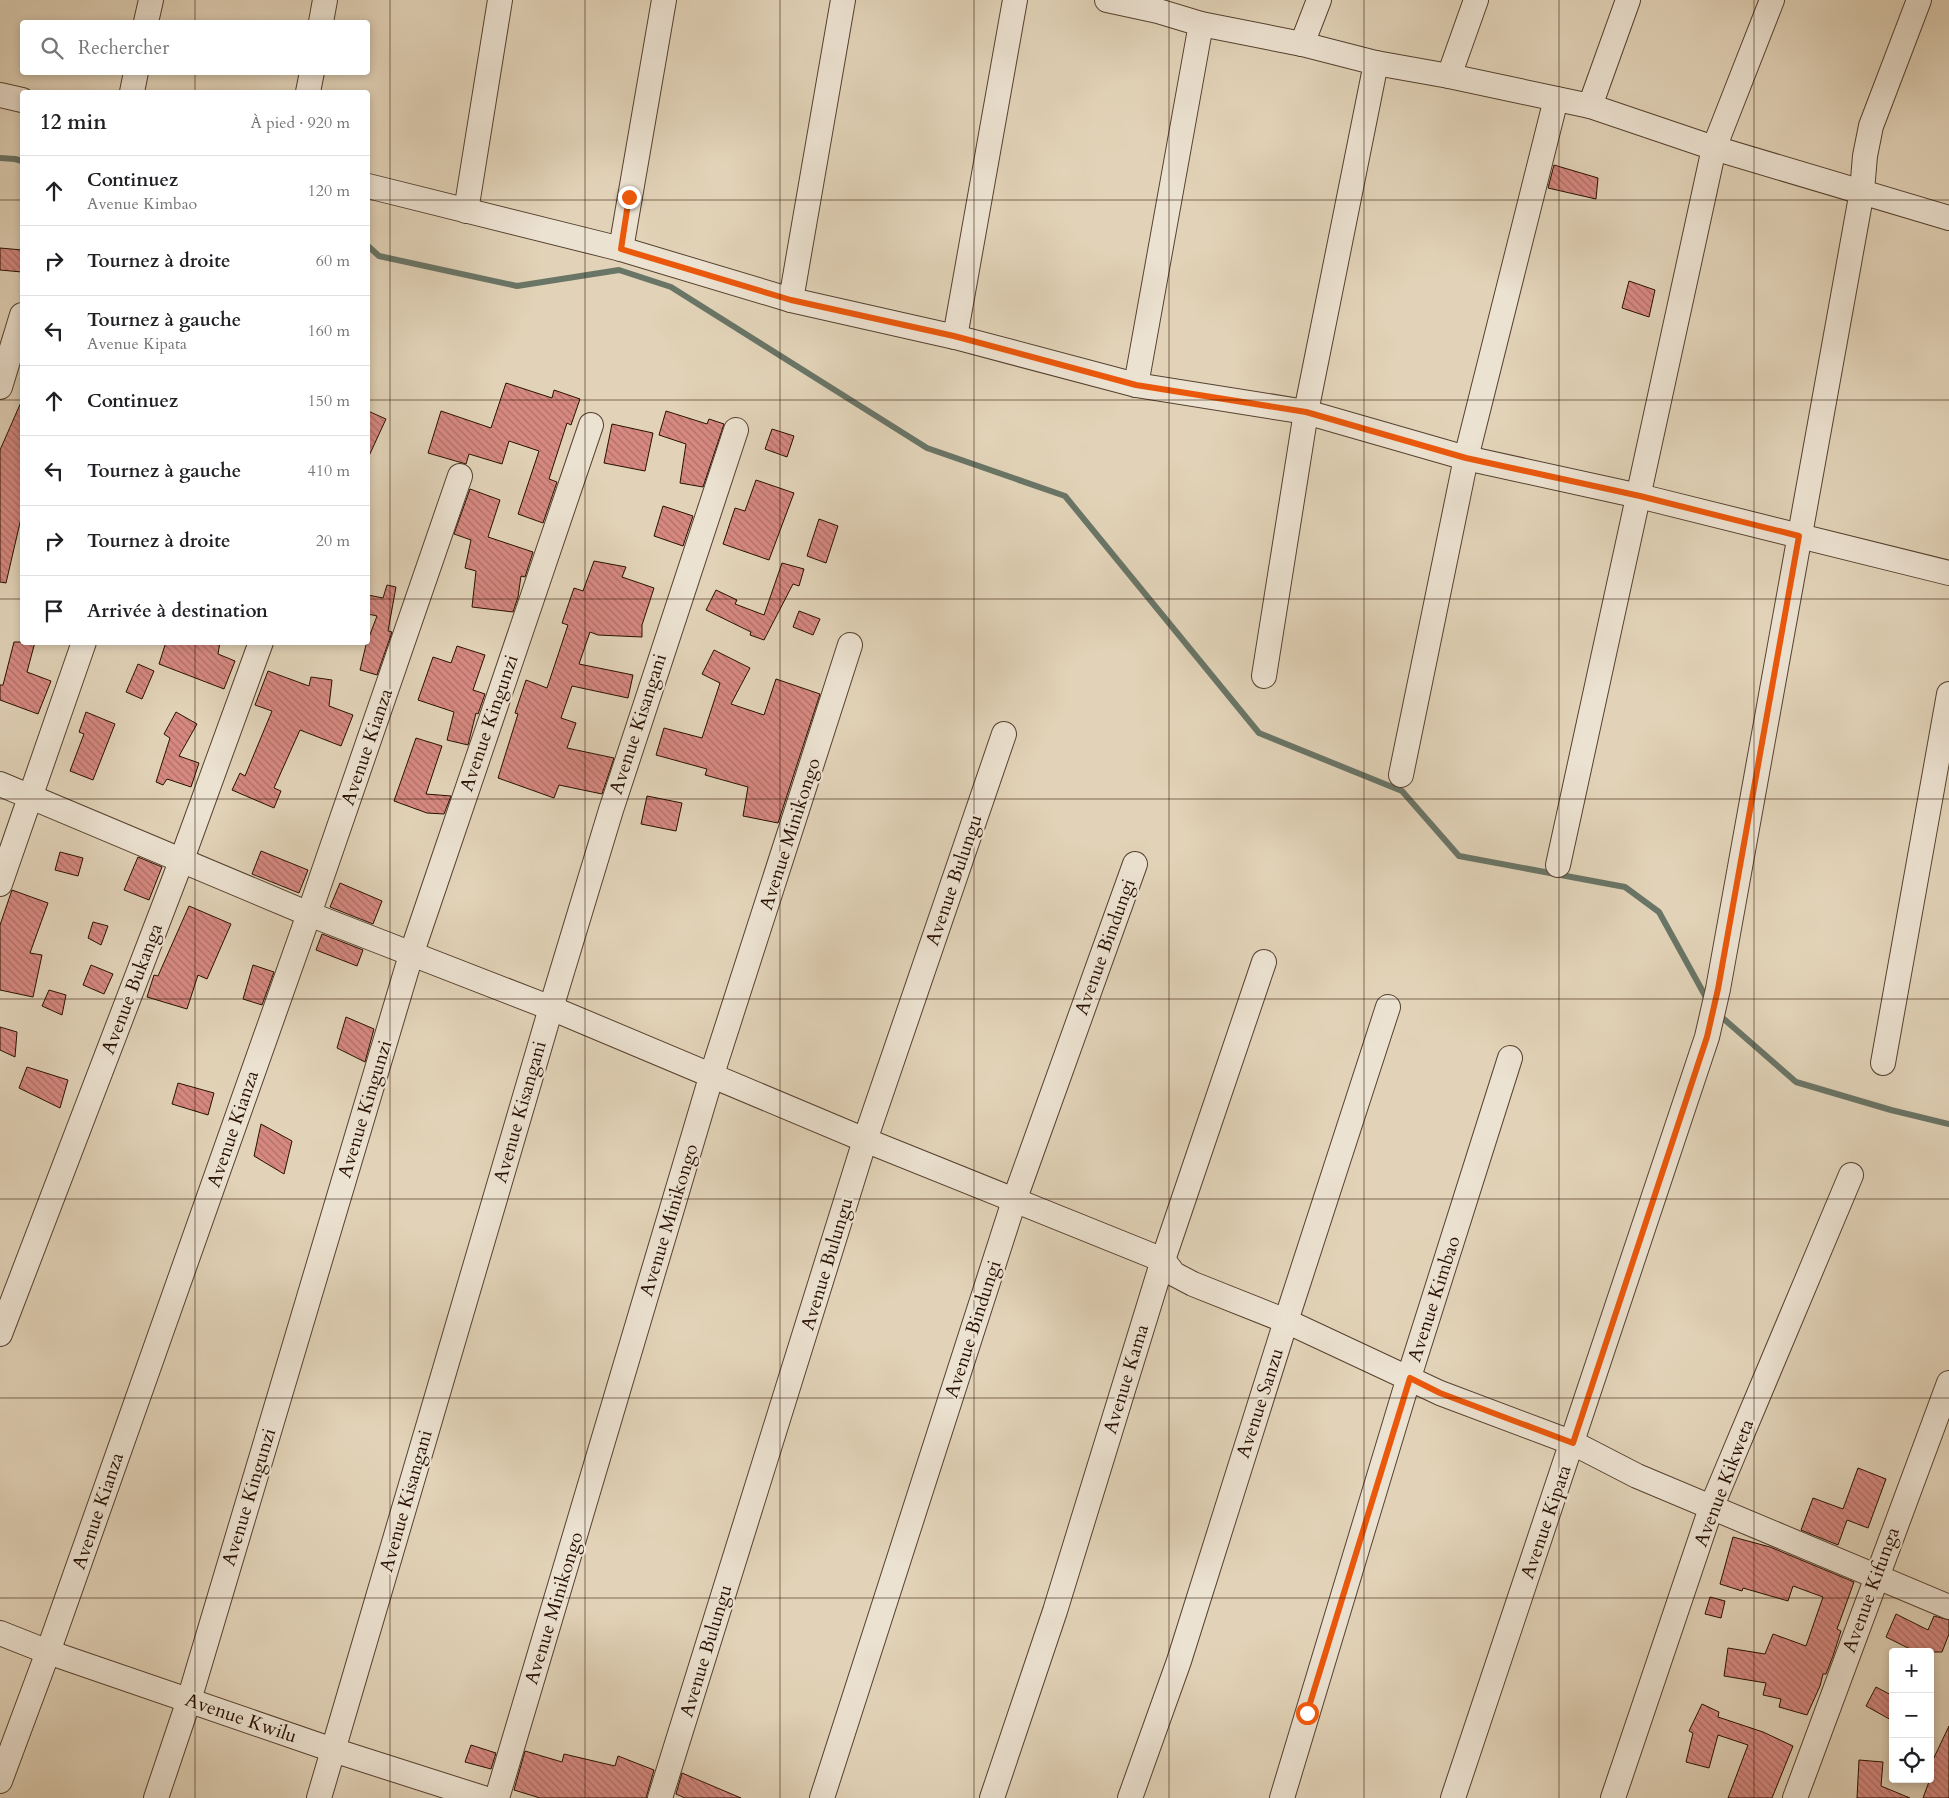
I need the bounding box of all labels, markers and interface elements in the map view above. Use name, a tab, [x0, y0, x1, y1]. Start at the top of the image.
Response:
search box	[20, 20, 370, 75]
icon: search	[38, 34, 66, 62]
text: Rechercher	[78, 35, 169, 61]
text: 12 min	[40, 108, 107, 137]
text: À pied · 920 m	[250, 112, 350, 134]
text: Continuez	[87, 167, 178, 193]
icon: ahead	[40, 177, 68, 205]
text: 120 m	[308, 180, 350, 202]
route end	[618, 186, 641, 209]
text: Avenue Kimbao	[87, 193, 197, 215]
icon: right	[40, 247, 68, 275]
text: Tournez à droite	[87, 248, 230, 274]
text: 60 m	[316, 250, 350, 272]
text: Tournez à gauche	[87, 307, 241, 333]
icon: left	[40, 317, 68, 345]
text: 160 m	[308, 320, 350, 342]
text: Avenue Kipata	[87, 333, 187, 355]
icon: ahead	[40, 387, 68, 415]
text: Continuez	[87, 388, 178, 414]
text: 150 m	[308, 390, 350, 412]
icon: left	[40, 457, 68, 485]
text: Tournez à gauche	[87, 458, 241, 484]
text: 410 m	[308, 460, 350, 482]
icon: right	[40, 527, 68, 555]
text: Tournez à droite	[87, 528, 230, 554]
text: 20 m	[316, 530, 350, 552]
icon: arrive	[40, 597, 68, 625]
text: Arrivée à destination	[87, 598, 268, 624]
street label: Avenue Kisangani	[603, 650, 673, 798]
street label: Avenue Kingunzi	[453, 651, 525, 795]
street label: Avenue Kianza	[335, 685, 399, 809]
street label: Avenue Minikongo	[753, 755, 827, 913]
street label: Avenue Bulungu	[919, 811, 989, 949]
street label: Avenue Bindungi	[1068, 875, 1142, 1019]
street label: Avenue Bukanga	[95, 920, 169, 1058]
street label: Avenue Kingunzi	[332, 1037, 398, 1181]
street label: Avenue Kisangani	[487, 1038, 553, 1186]
street label: Avenue Kianza	[201, 1067, 265, 1191]
street label: Avenue Minikongo	[633, 1141, 705, 1299]
street label: Avenue Bulungu	[795, 1195, 859, 1333]
street label: Avenue Kimbao	[1401, 1233, 1467, 1365]
street label: Avenue Bindungi	[939, 1257, 1007, 1401]
street label: Avenue Kama	[1097, 1321, 1155, 1437]
street label: Avenue Sanzu	[1230, 1345, 1290, 1461]
street label: Avenue Kikweta	[1688, 1416, 1760, 1550]
street label: Avenue Kingunzi	[216, 1425, 282, 1569]
street label: Avenue Kisangani	[373, 1427, 439, 1575]
street label: Avenue Kianza	[66, 1449, 130, 1573]
street label: Avenue Kipata	[1514, 1462, 1578, 1582]
street label: Avenue Kifunga	[1836, 1523, 1906, 1657]
street label: Avenue Minikongo	[518, 1529, 590, 1687]
street label: Avenue Bulungu	[674, 1582, 738, 1720]
map controls	[1889, 1648, 1934, 1783]
button: +	[1889, 1648, 1934, 1693]
street label: Avenue Kwilu	[182, 1687, 300, 1749]
button: −	[1889, 1693, 1934, 1738]
route start	[1296, 1702, 1319, 1725]
button: locate	[1889, 1738, 1934, 1783]

